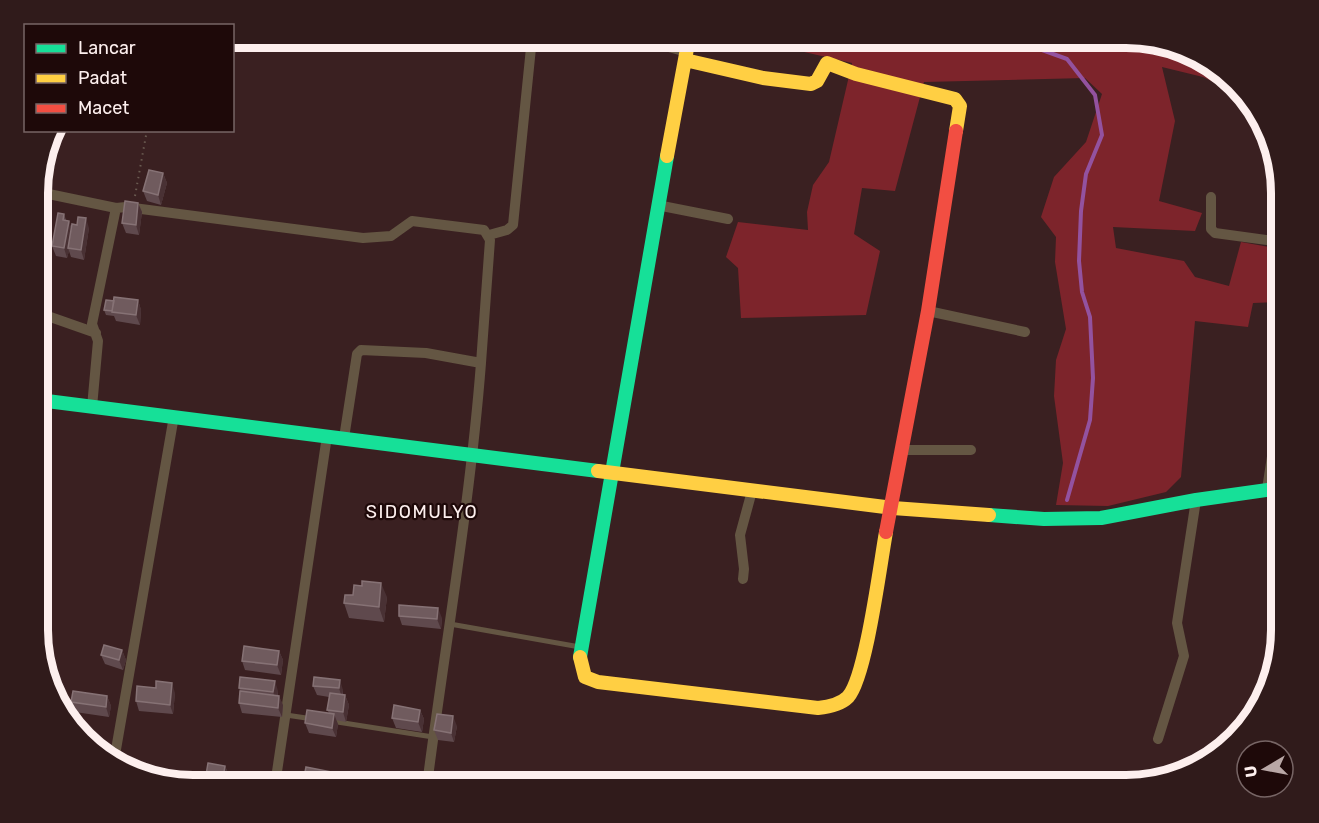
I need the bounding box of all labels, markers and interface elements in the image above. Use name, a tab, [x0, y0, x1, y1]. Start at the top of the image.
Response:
legend	[24, 24, 234, 132]
text: Lancar	[78, 37, 136, 59]
text: Padat	[78, 67, 127, 89]
text: Macet	[78, 97, 129, 119]
district label: SIDOMULYO	[366, 501, 478, 523]
north arrow	[1235, 739, 1295, 799]
text: U	[1240, 764, 1261, 779]

